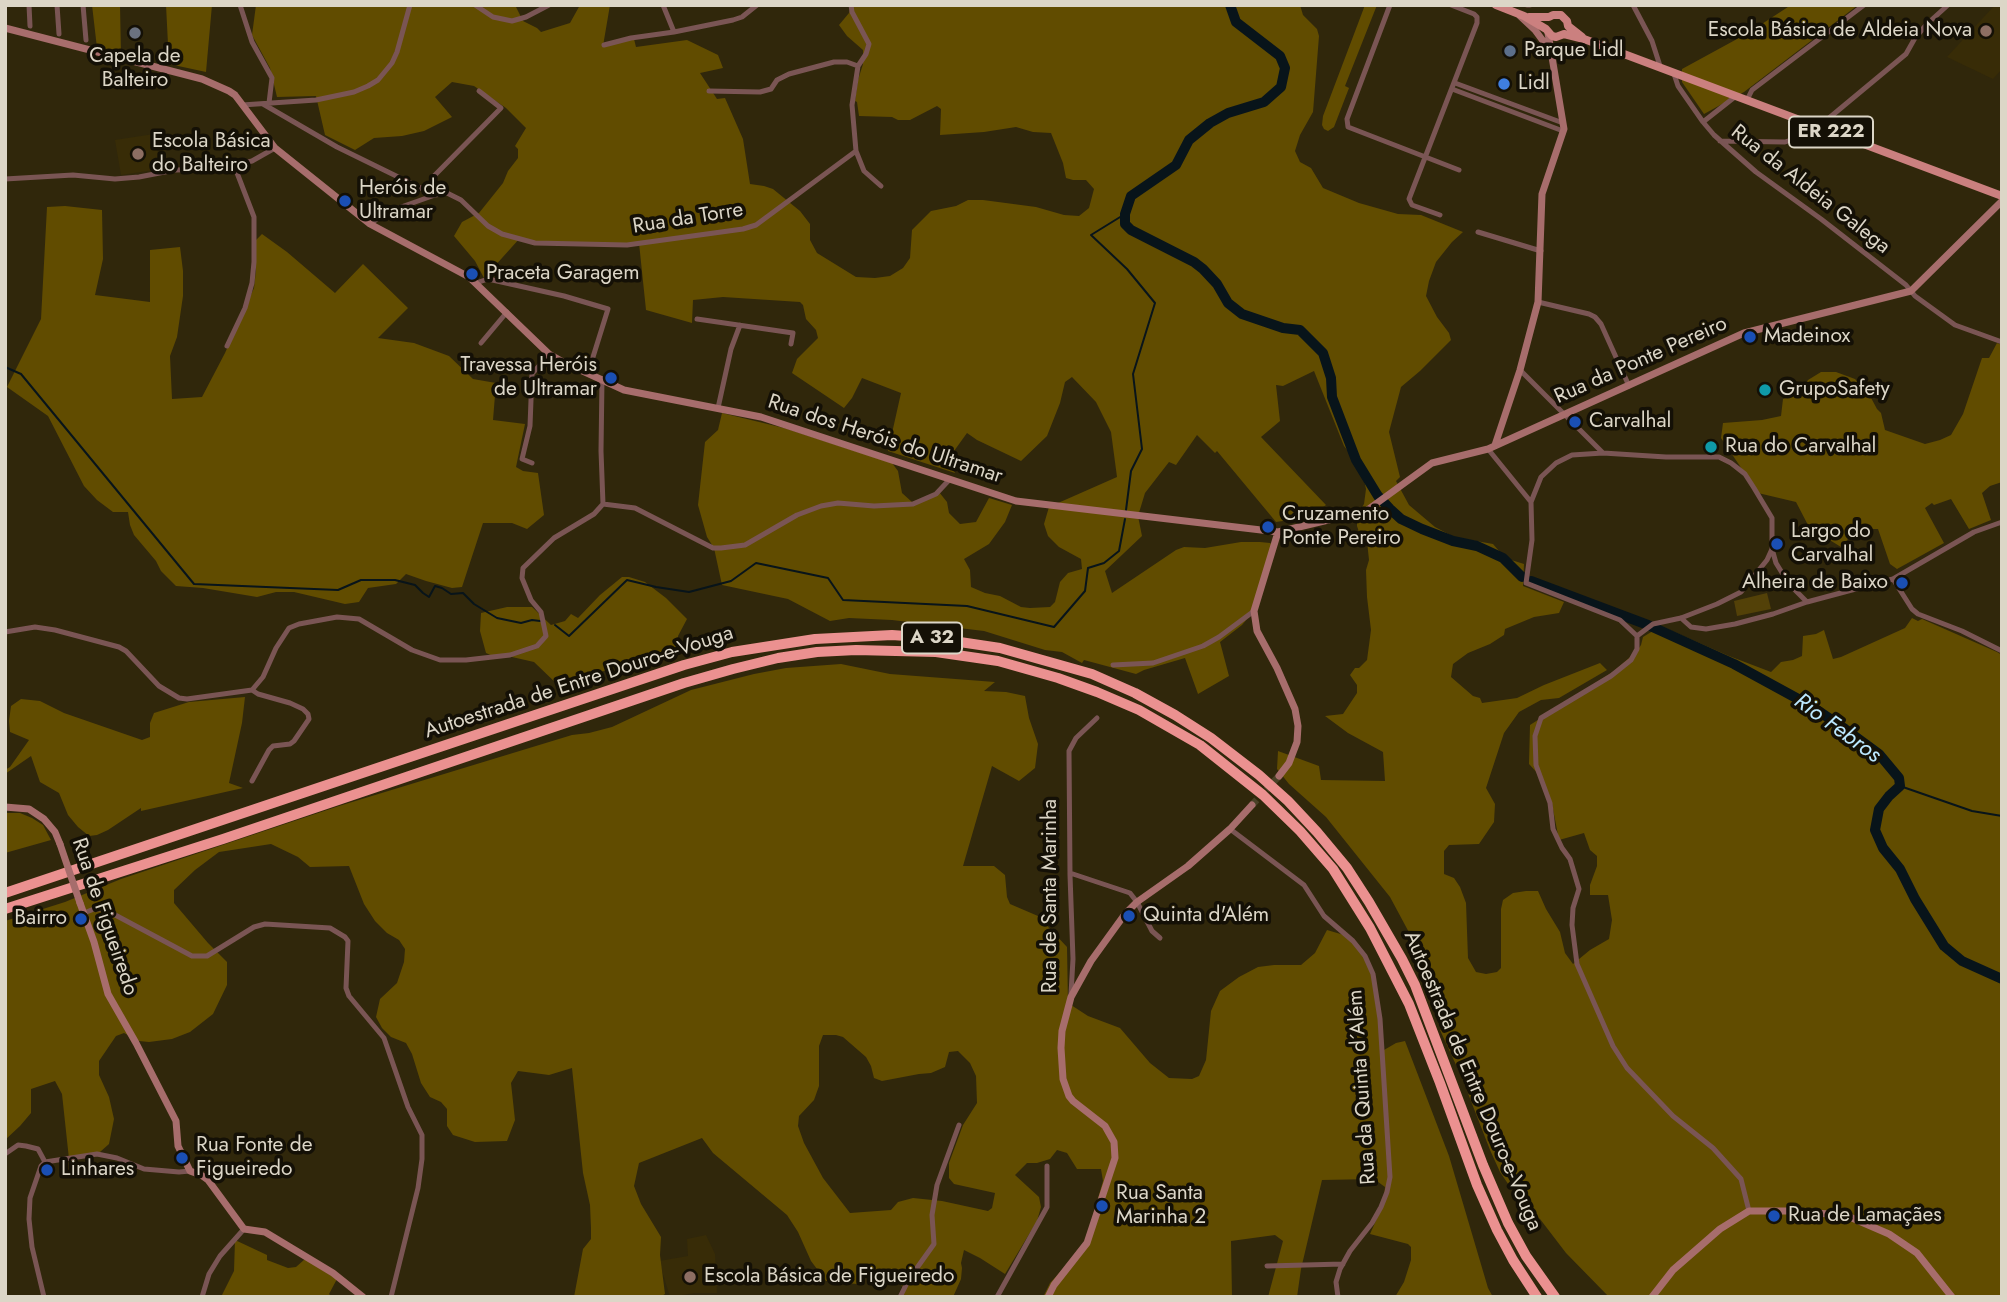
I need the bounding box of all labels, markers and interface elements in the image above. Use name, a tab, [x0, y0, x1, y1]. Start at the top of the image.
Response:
place label: Escola Básica de Aldeia Nova	[1708, 18, 1972, 44]
marker: Escola Básica de Aldeia Nova	[1978, 23, 1994, 39]
marker: Capela de Balteiro	[127, 25, 143, 41]
place label: Parque Lidl	[1524, 38, 1624, 64]
marker: Parque Lidl	[1502, 43, 1518, 59]
place label: Capela de Balteiro	[89, 44, 181, 94]
place label: Lidl	[1518, 71, 1550, 97]
marker: Lidl	[1496, 76, 1512, 92]
road number: ER 222	[1789, 116, 1873, 148]
street label: Rua da Aldeia Galega	[1725, 120, 1895, 260]
place label: Escola Básica do Balteiro	[152, 129, 271, 179]
marker: Escola Básica do Balteiro	[130, 146, 146, 162]
place label: Heróis de Ultramar	[359, 176, 446, 226]
marker: Heróis de Ultramar	[337, 193, 353, 209]
street label: Rua da Torre	[631, 198, 745, 240]
place label: Praceta Garagem	[486, 261, 640, 287]
marker: Praceta Garagem	[464, 266, 480, 282]
street label: Rua da Ponte Pereiro	[1551, 312, 1731, 410]
place label: Madeinox	[1764, 324, 1850, 350]
marker: Madeinox	[1742, 329, 1758, 345]
place label: Travessa Heróis de Ultramar	[461, 353, 597, 403]
marker: Travessa Heróis de Ultramar	[603, 370, 619, 386]
place label: GrupoSafety	[1779, 377, 1890, 403]
marker: GrupoSafety	[1757, 382, 1773, 398]
street label: Rua dos Heróis do Ultramar	[764, 390, 1006, 490]
place label: Carvalhal	[1589, 409, 1671, 435]
marker: Carvalhal	[1567, 414, 1583, 430]
place label: Rua do Carvalhal	[1725, 434, 1876, 460]
marker: Rua do Carvalhal	[1703, 439, 1719, 455]
place label: Cruzamento Ponte Pereiro	[1282, 502, 1401, 552]
marker: Cruzamento Ponte Pereiro	[1260, 519, 1276, 535]
place label: Largo do Carvalhal	[1791, 519, 1873, 569]
marker: Largo do Carvalhal	[1769, 536, 1785, 552]
place label: Alheira de Baixo	[1742, 570, 1888, 596]
marker: Alheira de Baixo	[1894, 575, 1910, 591]
street label: Autoestrada de Entre Douro-e-Vouga	[421, 621, 737, 745]
road number: A 32	[902, 622, 962, 653]
water label: Rio Febros	[1788, 688, 1886, 770]
street label: Rua de Santa Marinha	[1038, 799, 1064, 993]
street label: Rua de Figueiredo	[65, 835, 143, 999]
place label: Quinta d'Além	[1143, 903, 1269, 929]
place label: Bairro	[14, 906, 67, 932]
marker: Quinta d'Além	[1121, 908, 1137, 924]
marker: Bairro	[73, 911, 89, 927]
street label: Autoestrada de Entre Douro-e-Vouga	[1397, 927, 1547, 1235]
street label: Rua da Quinta d´Além	[1344, 989, 1382, 1185]
place label: Rua Fonte de Figueiredo	[196, 1133, 312, 1183]
marker: Rua Fonte de Figueiredo	[174, 1150, 190, 1166]
place label: Linhares	[61, 1157, 134, 1183]
marker: Linhares	[39, 1162, 55, 1178]
place label: Rua Santa Marinha 2	[1116, 1181, 1206, 1231]
marker: Rua Santa Marinha 2	[1094, 1198, 1110, 1214]
place label: Rua de Lamaçães	[1788, 1203, 1942, 1229]
marker: Rua de Lamaçães	[1766, 1208, 1782, 1224]
place label: Escola Básica de Figueiredo	[704, 1264, 954, 1290]
marker: Escola Básica de Figueiredo	[682, 1269, 698, 1285]

